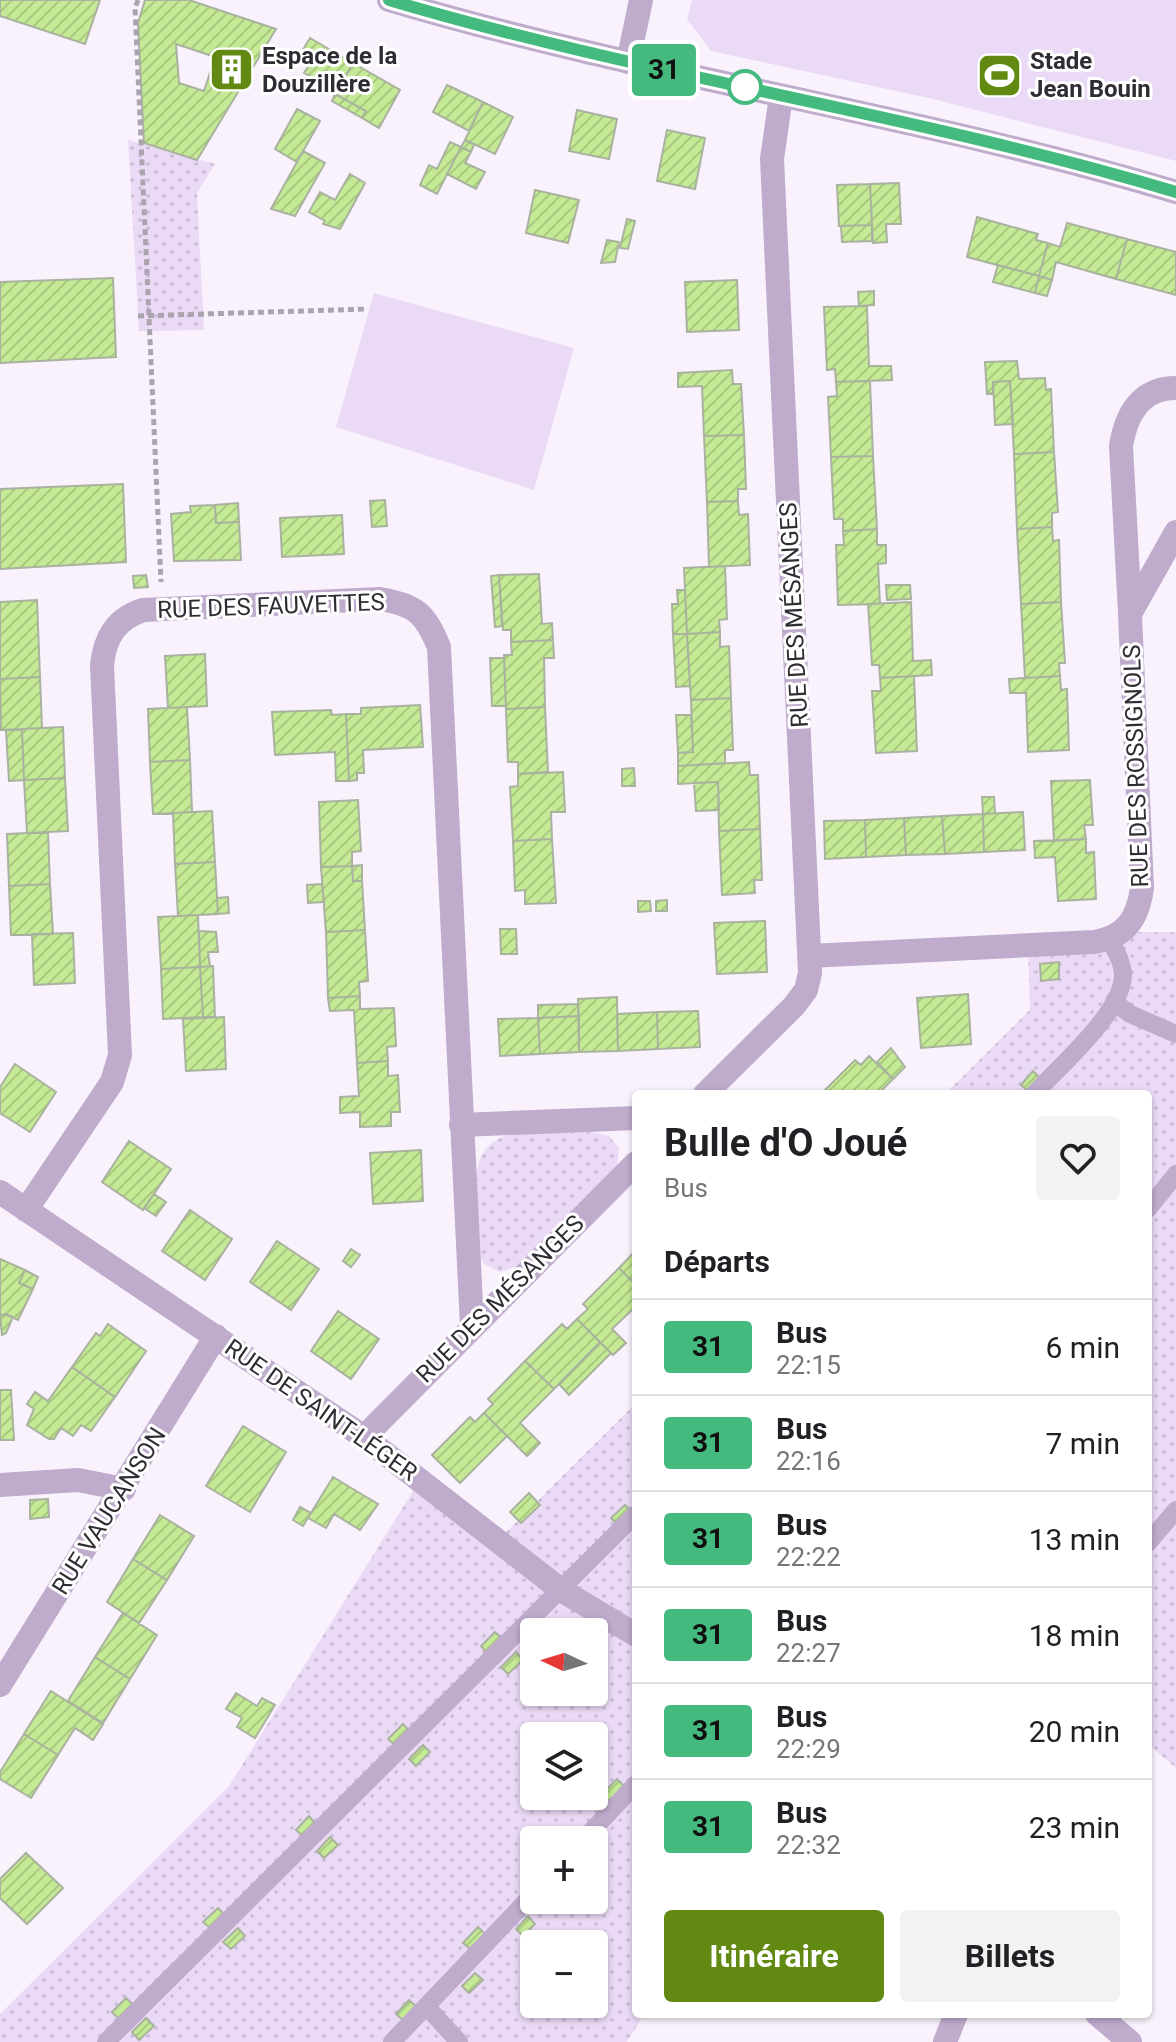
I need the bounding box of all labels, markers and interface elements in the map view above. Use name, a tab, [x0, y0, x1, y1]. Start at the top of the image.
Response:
place label: Espace de la Douzillère	[262, 42, 397, 98]
line badge: 31	[628, 44, 700, 96]
building icon: Espace de la Douzillère	[207, 46, 255, 94]
place label: Stade Jean Bouin	[1030, 47, 1151, 103]
sports icon: Stade Jean Bouin	[975, 51, 1023, 99]
text: 31	[648, 53, 680, 86]
unlabelled marker	[728, 70, 762, 104]
street label: RUE DES MÉSANGES	[774, 502, 814, 728]
street label: RUE DES FAUVETTES	[157, 588, 385, 624]
street label: RUE DES ROSSIGNOLS	[1118, 644, 1154, 888]
button: heart	[1036, 1116, 1120, 1200]
text: Bulle d'O Joué	[664, 1121, 907, 1165]
text: Bus	[664, 1173, 708, 1203]
street label: RUE DES MÉSANGES	[410, 1209, 590, 1389]
text: Départs	[664, 1244, 770, 1279]
text: Bus	[776, 1315, 827, 1350]
text: 31	[692, 1330, 724, 1363]
text: 6 min	[1046, 1330, 1120, 1365]
street label: RUE DE SAINT-LÉGER	[220, 1333, 423, 1487]
text: 22:15	[776, 1350, 841, 1380]
text: Bus	[776, 1411, 827, 1446]
street label: RUE VAUCANSON	[46, 1422, 172, 1600]
text: 31	[692, 1426, 724, 1459]
text: 7 min	[1046, 1426, 1120, 1461]
text: 22:16	[776, 1446, 841, 1476]
text: Bus	[776, 1507, 827, 1542]
text: 31	[692, 1522, 724, 1555]
text: 13 min	[1029, 1522, 1120, 1557]
text: 22:22	[776, 1542, 841, 1572]
text: Bus	[776, 1603, 827, 1638]
north arrow	[520, 1618, 608, 1706]
map controls	[520, 1618, 608, 2018]
text: 31	[692, 1618, 724, 1651]
text: 18 min	[1029, 1618, 1120, 1653]
text: 22:27	[776, 1638, 841, 1668]
text: Bus	[776, 1699, 827, 1734]
text: 31	[692, 1714, 724, 1747]
text: 20 min	[1029, 1714, 1120, 1749]
button: layers	[520, 1722, 608, 1810]
text: 22:29	[776, 1734, 841, 1764]
text: Bus	[776, 1795, 827, 1830]
text: 31	[692, 1810, 724, 1843]
text: 23 min	[1029, 1810, 1120, 1845]
button: +	[520, 1826, 608, 1914]
text: 22:32	[776, 1830, 841, 1860]
button: Itinéraire	[664, 1910, 884, 2002]
button: Billets	[900, 1910, 1120, 2002]
button: −	[520, 1930, 608, 2018]

